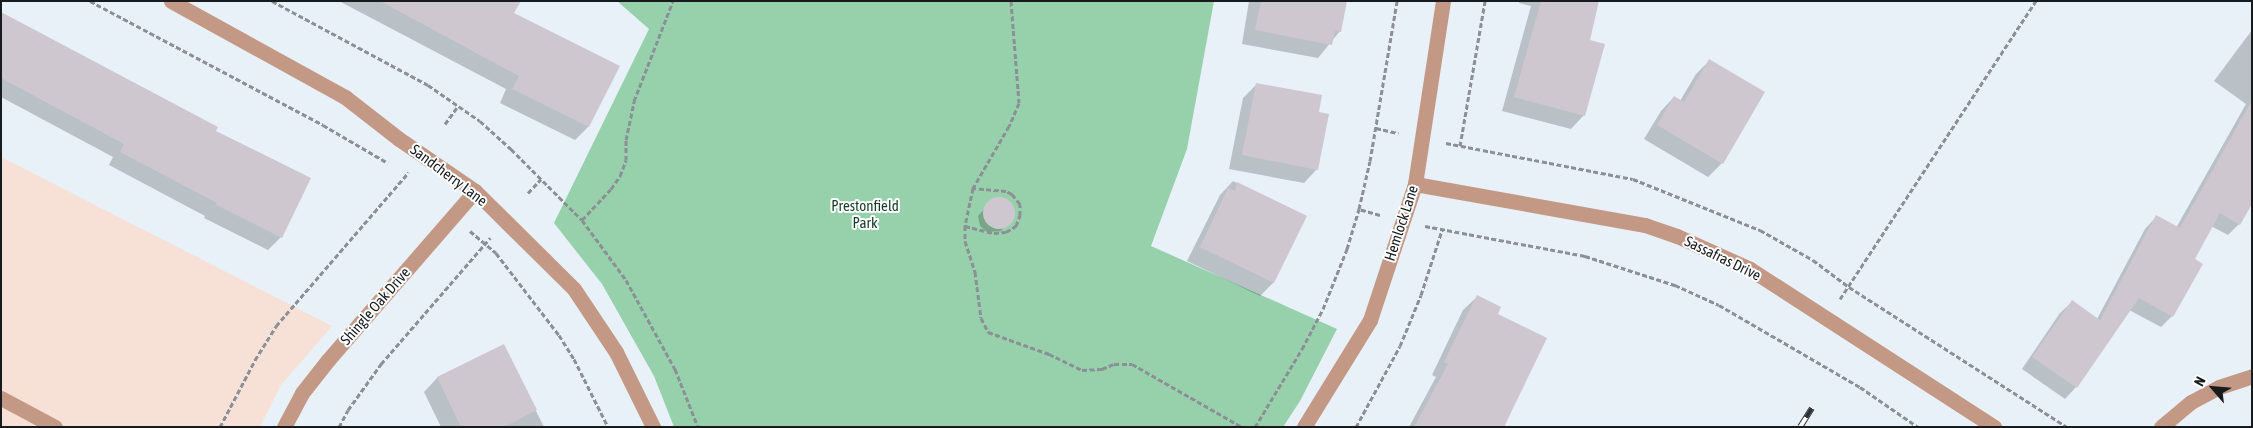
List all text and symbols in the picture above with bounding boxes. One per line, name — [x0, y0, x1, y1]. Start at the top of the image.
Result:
street label: Sandcherry Lane — [407, 140, 491, 210]
street label: Hemlock Lane — [1380, 183, 1422, 263]
park label: Prestonfield Park — [831, 196, 899, 231]
street label: Sassafras Drive — [1682, 232, 1764, 284]
street label: Shingle Oak Drive — [336, 264, 414, 348]
north arrow — [2188, 363, 2238, 413]
text: N — [2191, 374, 2209, 389]

